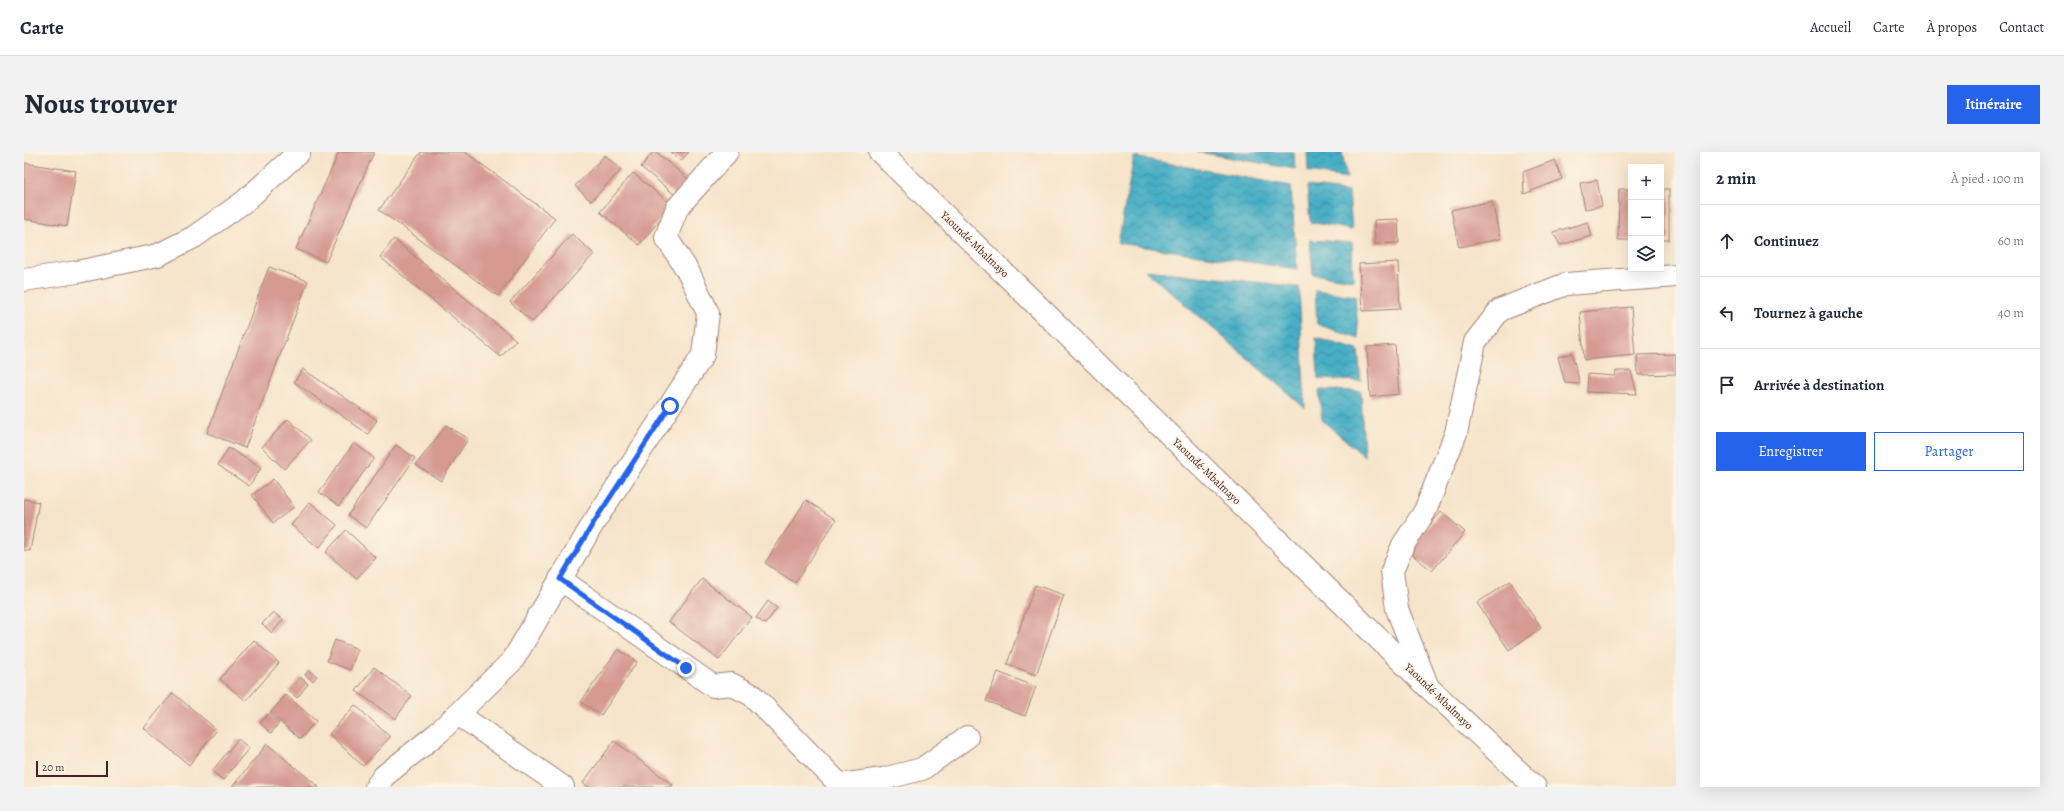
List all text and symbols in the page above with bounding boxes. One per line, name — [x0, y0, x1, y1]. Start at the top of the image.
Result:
text: Carte — [20, 15, 64, 41]
text: Accueil — [1810, 18, 1851, 37]
text: Carte — [1873, 18, 1905, 37]
text: À propos — [1927, 18, 1977, 37]
text: Contact — [1999, 18, 2044, 37]
text: Nous trouver — [24, 85, 177, 123]
button: Itinéraire — [1947, 85, 2040, 124]
map controls — [1628, 164, 1664, 272]
button: + — [1628, 164, 1664, 200]
text: 2 min — [1716, 167, 1756, 190]
text: À pied · 100 m — [1951, 170, 2024, 187]
button: − — [1628, 200, 1664, 236]
street label: Yaoundé-Mbalmayo — [937, 207, 1012, 281]
icon: ahead — [1716, 230, 1738, 252]
text: Continuez — [1754, 231, 1819, 251]
text: 60 m — [1998, 232, 2024, 249]
button: layers — [1628, 236, 1664, 272]
icon: left — [1716, 302, 1738, 324]
text: Tournez à gauche — [1754, 303, 1863, 323]
text: 40 m — [1998, 304, 2024, 321]
icon: arrive — [1716, 374, 1738, 396]
text: Arrivée à destination — [1754, 375, 1885, 395]
route start — [661, 397, 679, 415]
button: Enregistrer — [1716, 432, 1866, 471]
button: Partager — [1874, 432, 2024, 471]
street label: Yaoundé-Mbalmayo — [1169, 434, 1244, 508]
route end — [677, 659, 695, 677]
street label: Yaoundé-Mbalmayo — [1401, 659, 1476, 733]
scale bar — [36, 759, 108, 778]
text: 20 m — [42, 760, 64, 775]

